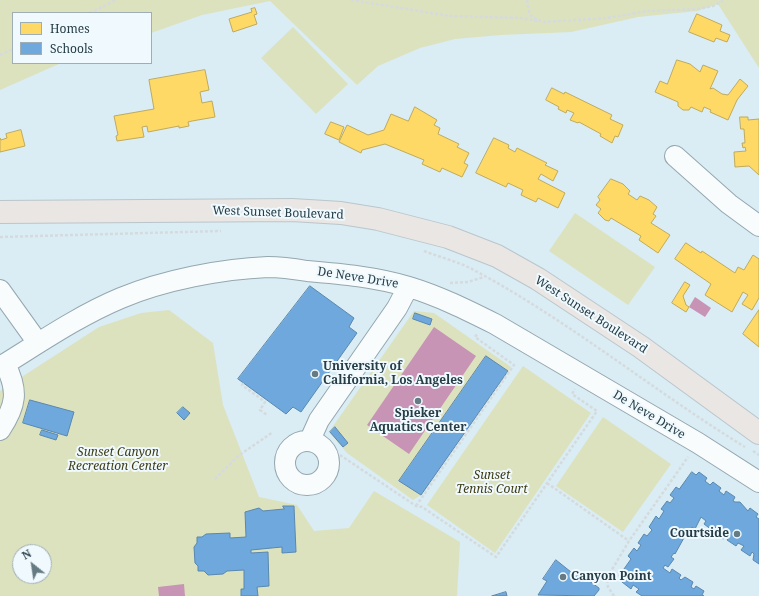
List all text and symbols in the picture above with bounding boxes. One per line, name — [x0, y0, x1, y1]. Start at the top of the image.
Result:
legend — [12, 12, 152, 64]
text: Homes — [50, 20, 90, 37]
text: Schools — [50, 40, 93, 57]
street label: West Sunset Boulevard — [212, 204, 344, 222]
street label: De Neve Drive — [316, 264, 400, 292]
street label: West Sunset Boulevard — [532, 273, 650, 357]
place label: University of California, Los Angeles — [323, 360, 463, 388]
marker: University of California, Los Angeles — [310, 369, 320, 379]
street label: De Neve Drive — [610, 388, 688, 442]
marker: Spieker Aquatics Center — [413, 396, 423, 406]
place label: Spieker Aquatics Center — [370, 407, 466, 435]
park label: Sunset Canyon Recreation Center — [68, 446, 168, 474]
park label: Sunset Tennis Court — [456, 469, 528, 497]
place label: Courtside — [670, 527, 729, 541]
marker: Courtside — [732, 529, 742, 539]
north arrow — [12, 544, 52, 584]
text: N — [19, 545, 34, 563]
place label: Canyon Point — [571, 570, 652, 584]
marker: Canyon Point — [558, 572, 568, 582]

